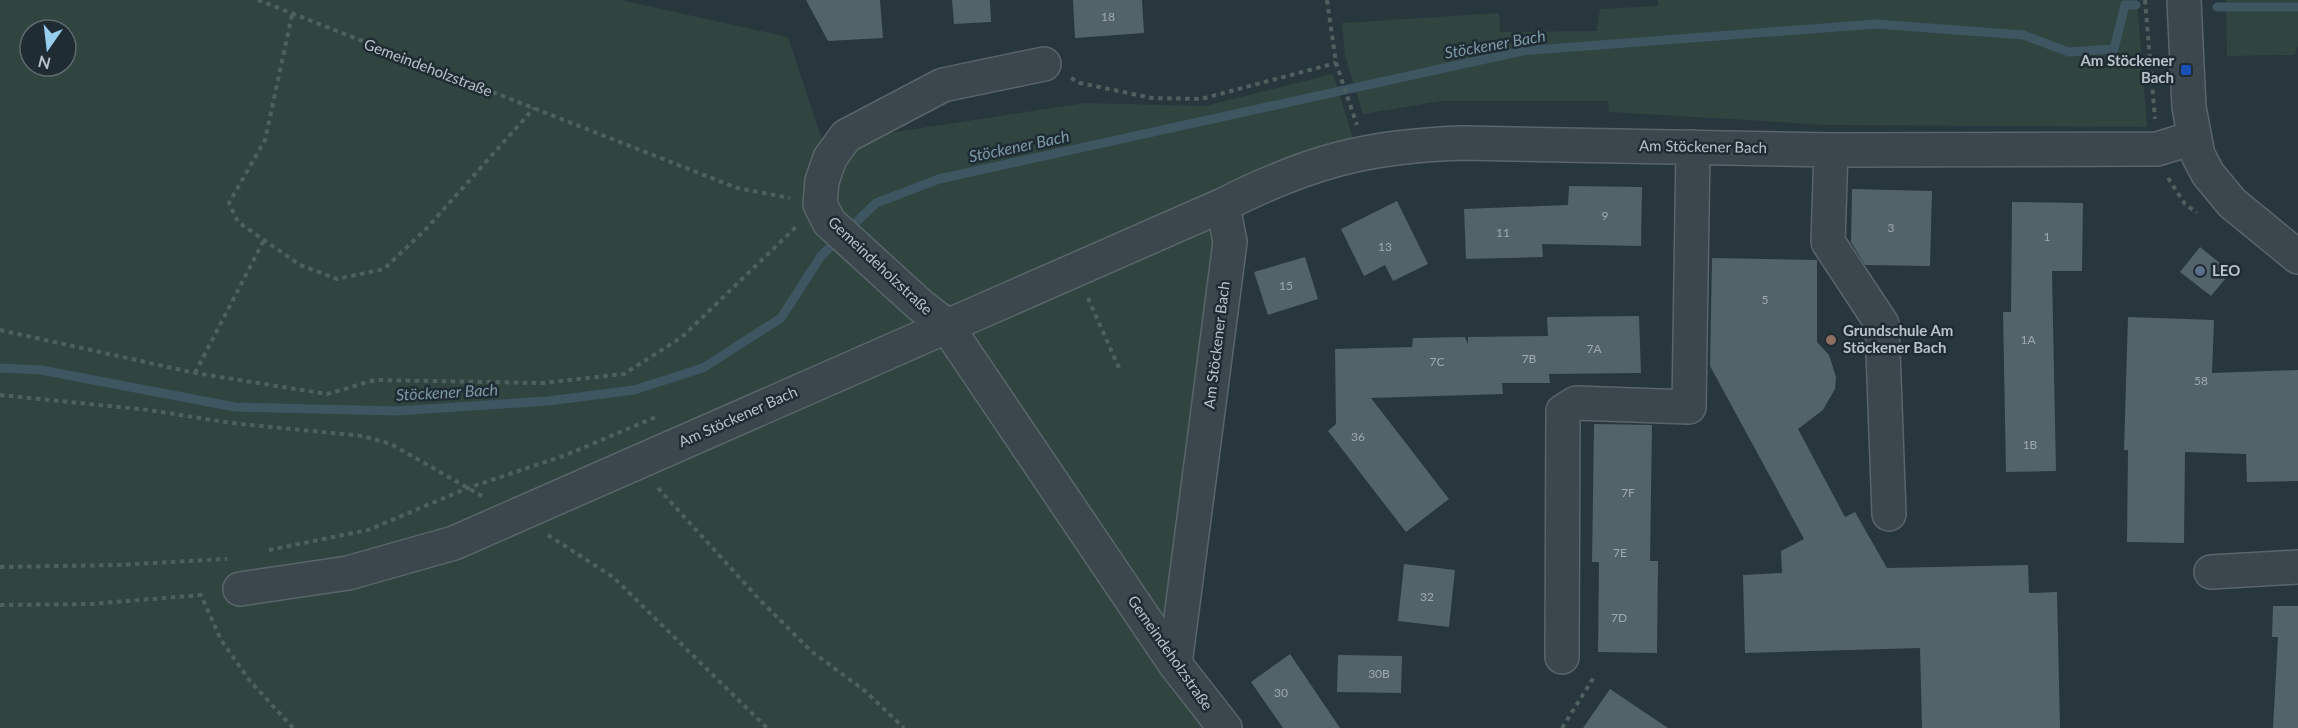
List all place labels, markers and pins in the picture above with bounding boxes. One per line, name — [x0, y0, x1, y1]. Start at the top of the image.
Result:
place label: Am Stöckener Bach — [2079, 51, 2174, 86]
marker: Am Stöckener Bach — [2179, 63, 2193, 77]
place label: LEO — [2212, 261, 2240, 279]
marker: LEO — [2193, 264, 2207, 278]
place label: Grundschule Am Stöckener Bach — [1843, 321, 1953, 356]
marker: Grundschule Am Stöckener Bach — [1824, 333, 1838, 347]

